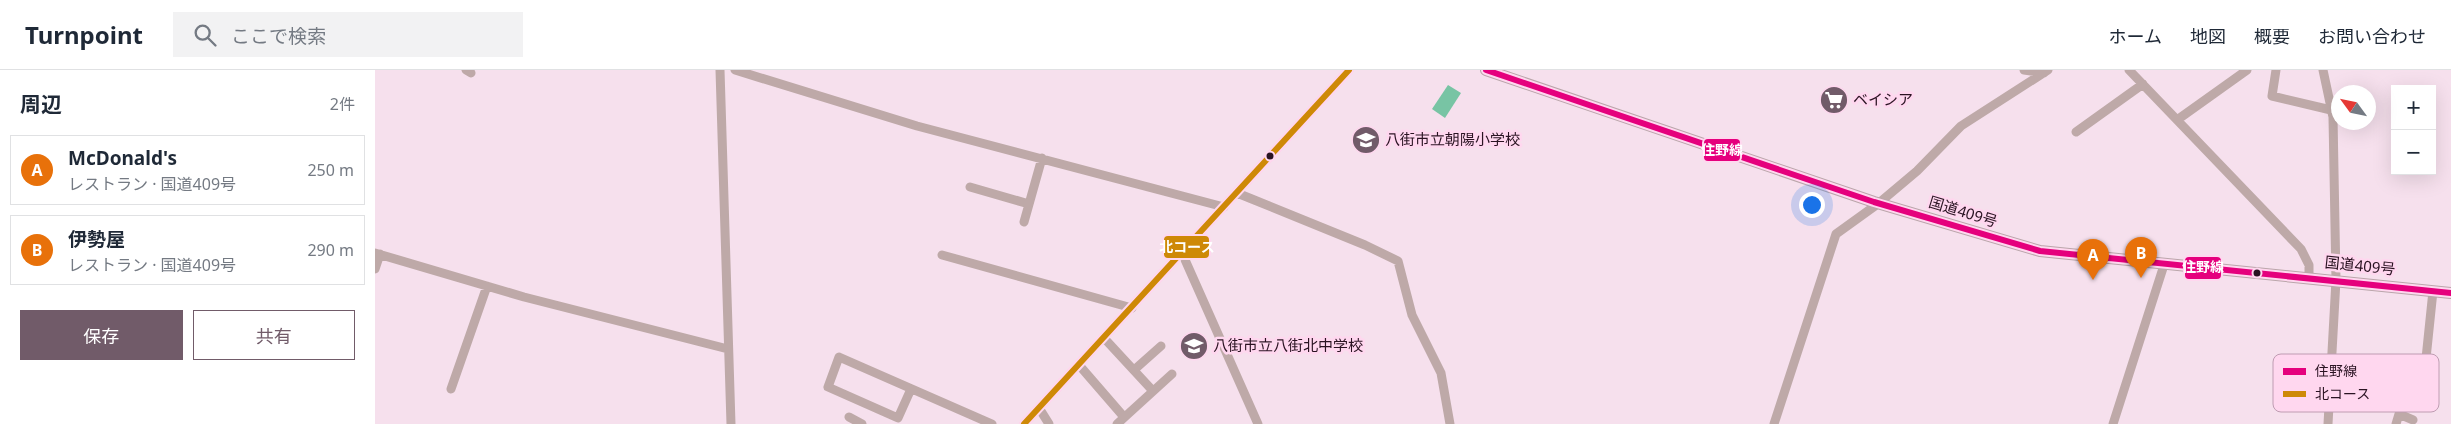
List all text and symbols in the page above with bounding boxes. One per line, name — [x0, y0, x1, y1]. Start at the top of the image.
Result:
search box — [173, 12, 523, 57]
text: Turnpoint — [25, 18, 143, 51]
icon: search — [191, 21, 219, 49]
text: ここで検索 — [231, 23, 326, 49]
text: ホーム — [2109, 24, 2162, 48]
text: 地図 — [2190, 24, 2226, 48]
text: 概要 — [2254, 24, 2290, 48]
text: お問い合わせ — [2318, 24, 2426, 48]
supermarket icon: ベイシア — [1819, 85, 1849, 115]
north arrow — [2331, 85, 2376, 130]
map controls — [2391, 85, 2436, 175]
button: + — [2391, 85, 2436, 130]
place label: ベイシア — [1853, 89, 1913, 109]
text: 周辺 — [20, 90, 62, 118]
text: 2件 — [330, 93, 355, 115]
school or university icon: 八街市立朝陽小学校 — [1351, 125, 1381, 155]
place label: 八街市立朝陽小学校 — [1385, 129, 1520, 149]
button: − — [2391, 130, 2436, 175]
line badge: 住野線 — [1703, 138, 1741, 162]
text: 住野線 — [1701, 140, 1743, 159]
text: McDonald's — [68, 145, 177, 171]
unlabelled marker — [1265, 151, 1275, 161]
text: A — [31, 159, 43, 181]
text: 250 m — [307, 159, 354, 181]
text: レストラン · 国道409号 — [68, 173, 236, 195]
street label: 国道409号 — [1927, 191, 2000, 231]
your location — [1799, 192, 1825, 218]
text: 伊勢屋 — [68, 226, 125, 252]
line badge: 北コース — [1163, 235, 1210, 259]
text: 北コース — [1159, 237, 1215, 256]
pin: B — [2125, 237, 2157, 278]
text: B — [32, 239, 42, 261]
text: 290 m — [307, 239, 354, 261]
pin: A — [2077, 239, 2109, 280]
street label: 国道409号 — [2324, 251, 2396, 279]
text: レストラン · 国道409号 — [68, 254, 236, 276]
line badge: 住野線 — [2184, 256, 2222, 280]
text: 住野線 — [2182, 257, 2224, 276]
unlabelled marker — [2252, 268, 2262, 278]
button: 保存 — [20, 310, 183, 360]
button: 共有 — [193, 310, 355, 360]
school or university icon: 八街市立八街北中学校 — [1179, 331, 1209, 361]
place label: 八街市立八街北中学校 — [1213, 335, 1363, 355]
legend — [2273, 354, 2439, 412]
text: 住野線 — [2315, 361, 2357, 380]
text: 北コース — [2315, 384, 2370, 403]

